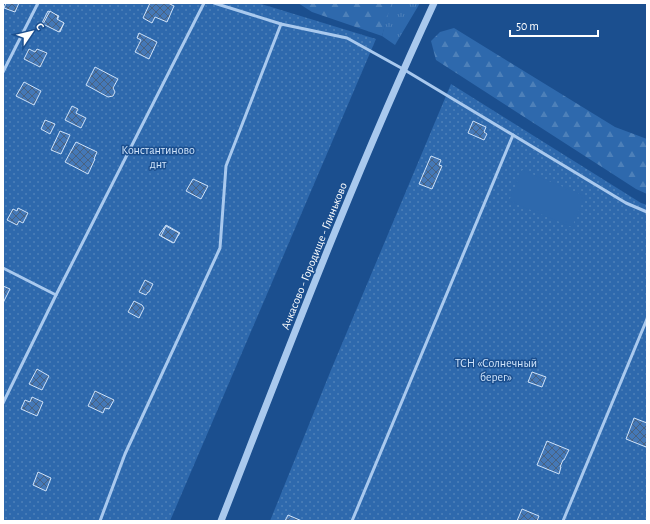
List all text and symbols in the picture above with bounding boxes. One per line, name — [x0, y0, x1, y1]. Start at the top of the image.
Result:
north arrow — [12, 12, 52, 52]
scale bar — [510, 12, 598, 38]
text: 50 m — [516, 20, 539, 32]
text: С — [34, 21, 46, 32]
park label: Константиново днт — [121, 144, 195, 170]
street label: Ачкасово - Городище - Глиньково — [279, 181, 349, 331]
park label: ТСН «Солнечный берег» — [455, 357, 537, 383]

